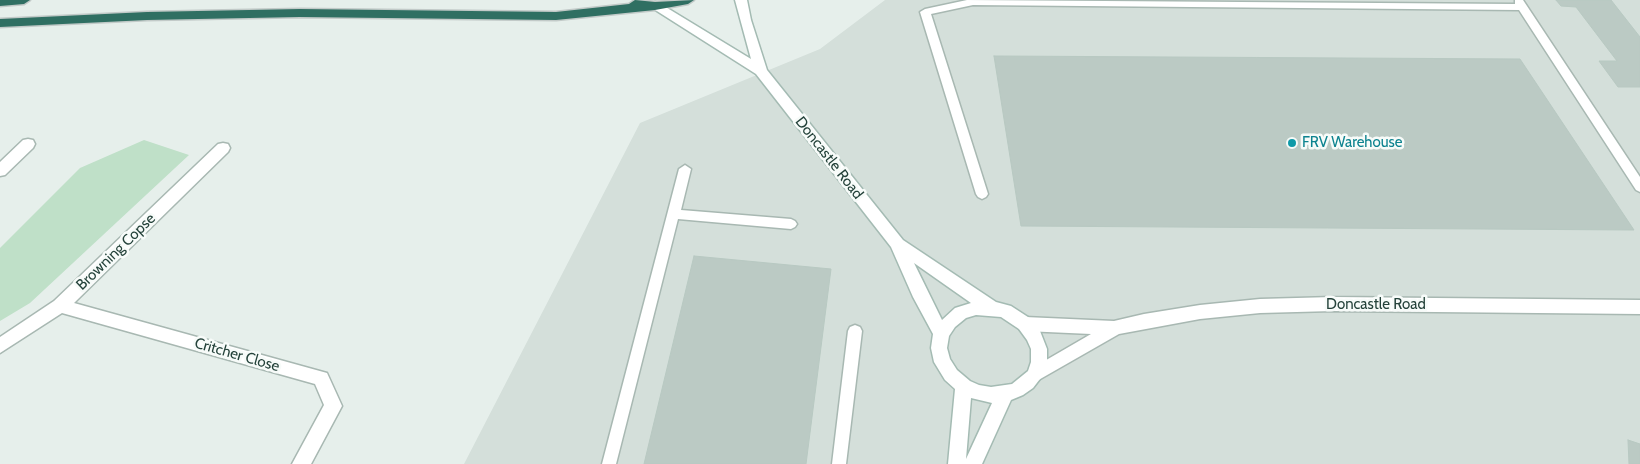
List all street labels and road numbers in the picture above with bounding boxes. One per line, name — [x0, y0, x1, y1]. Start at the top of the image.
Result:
street label: Doncastle Road — [791, 113, 867, 203]
street label: Browning Copse — [73, 210, 159, 294]
street label: Doncastle Road — [1326, 296, 1426, 314]
street label: Critcher Close — [192, 334, 282, 376]

